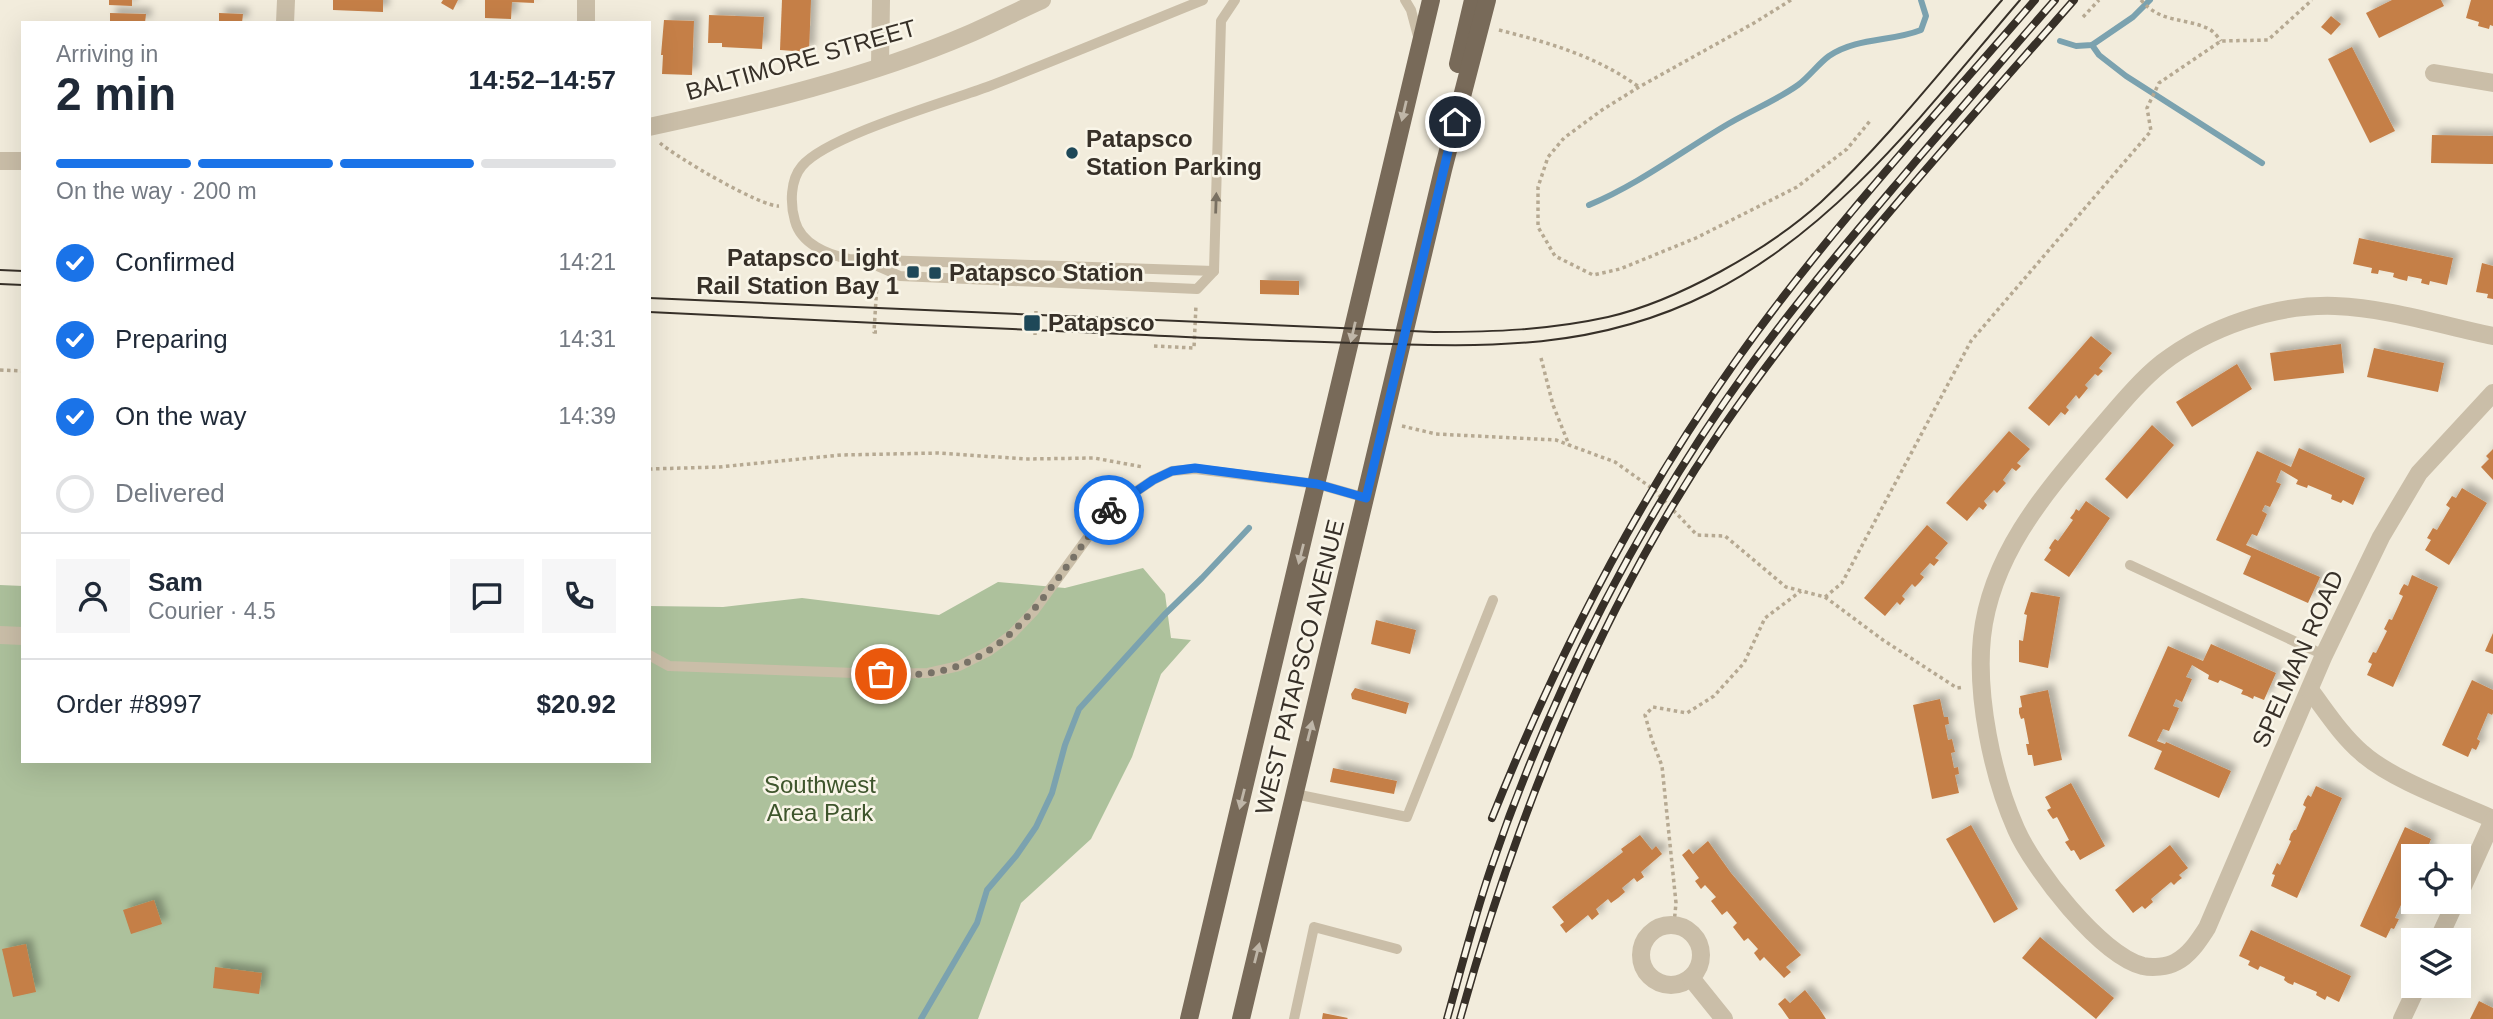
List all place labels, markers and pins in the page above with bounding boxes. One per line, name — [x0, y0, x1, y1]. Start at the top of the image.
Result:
pin — [1425, 92, 1485, 152]
place label: Patapsco Station Parking — [1086, 125, 1262, 180]
marker: Patapsco Station Parking — [1064, 145, 1080, 161]
place label: Patapsco Light Rail Station Bay 1 — [696, 244, 899, 299]
place label: Patapsco Station — [949, 259, 1144, 286]
marker: Patapsco Light Rail Station Bay 1 — [905, 264, 921, 280]
marker: Patapsco Station — [927, 265, 943, 281]
place label: Patapsco — [1048, 309, 1155, 336]
marker: Patapsco — [1022, 313, 1042, 333]
pin — [851, 644, 911, 704]

